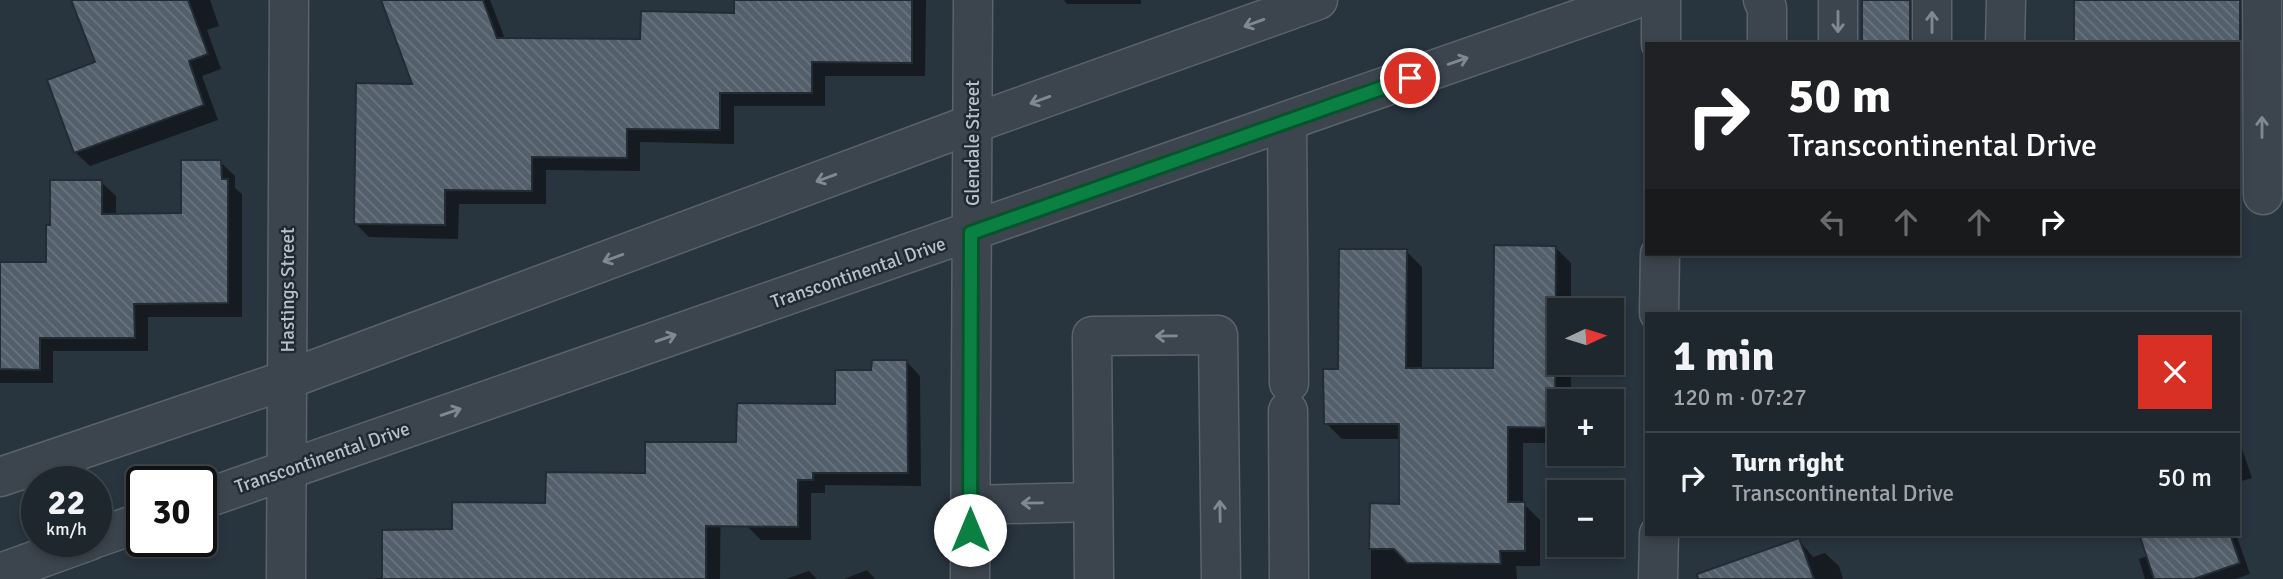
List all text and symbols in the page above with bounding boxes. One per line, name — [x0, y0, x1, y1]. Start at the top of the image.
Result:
one-way arrow — [1831, 10, 1845, 33]
one-way arrow — [1925, 11, 1939, 34]
one-way arrow — [1243, 18, 1265, 30]
pin — [1380, 48, 1440, 108]
one-way arrow — [1447, 54, 1469, 66]
icon: arrive — [1391, 59, 1429, 97]
text: 50 m — [1788, 66, 1891, 126]
icon: right — [1673, 70, 1764, 161]
street label: Glendale Street — [961, 80, 985, 206]
one-way arrow — [1029, 95, 1051, 107]
one-way arrow — [2255, 115, 2269, 138]
text: Transcontinental Drive — [1788, 126, 2097, 165]
one-way arrow — [816, 173, 838, 186]
icon: left — [1814, 203, 1852, 241]
icon: ahead — [1887, 203, 1925, 241]
icon: ahead — [1960, 203, 1998, 241]
icon: right — [2033, 203, 2071, 241]
street label: Hastings Street — [276, 227, 300, 353]
street label: Transcontinental Drive — [768, 232, 949, 314]
one-way arrow — [603, 253, 624, 265]
north arrow — [1547, 298, 1624, 374]
map controls — [1547, 298, 1624, 557]
one-way arrow — [1155, 329, 1178, 342]
one-way arrow — [654, 331, 676, 343]
text: 1 min — [1673, 331, 1774, 382]
button: close — [2138, 335, 2212, 409]
text: 120 m · 07:27 — [1673, 383, 1807, 412]
button: + — [1547, 389, 1624, 466]
one-way arrow — [439, 405, 461, 417]
street label: Transcontinental Drive — [232, 417, 413, 499]
text: Turn right — [1732, 447, 1844, 479]
icon: right — [1673, 459, 1711, 497]
text: 50 m — [2157, 462, 2212, 494]
speed limit sign: 30 — [126, 466, 217, 557]
text: Transcontinental Drive — [1732, 479, 1954, 508]
button: − — [1547, 480, 1624, 557]
text: 22 — [48, 481, 85, 524]
position arrow — [933, 493, 1007, 567]
one-way arrow — [1020, 497, 1043, 510]
one-way arrow — [1213, 500, 1227, 523]
text: km/h — [46, 518, 87, 540]

